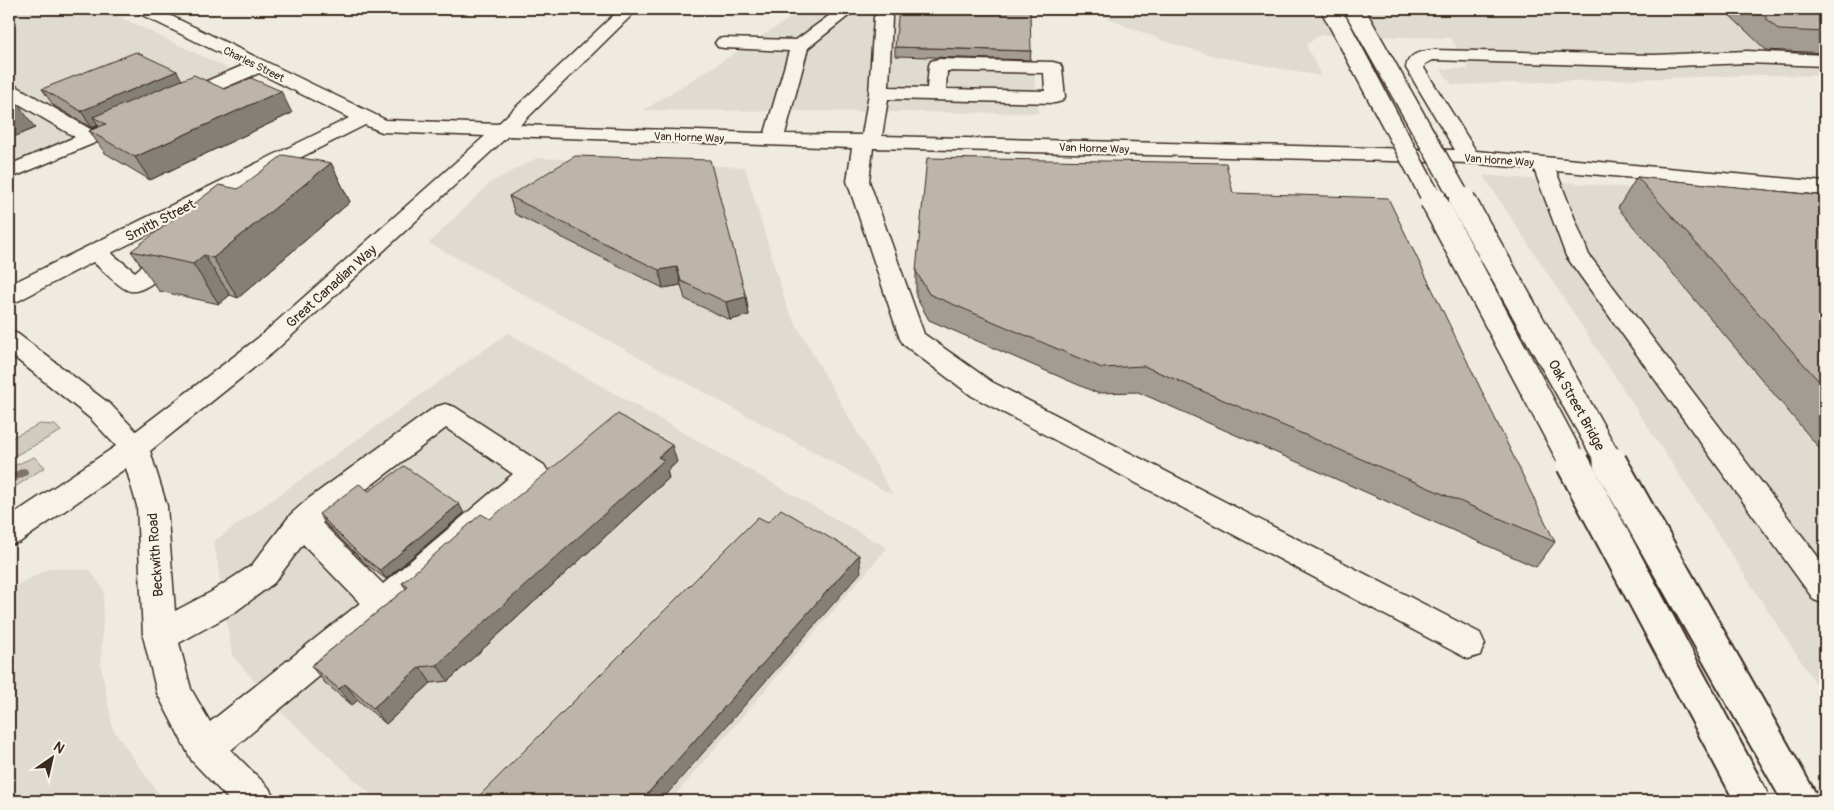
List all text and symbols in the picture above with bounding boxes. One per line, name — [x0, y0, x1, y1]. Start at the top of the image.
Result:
street label: Charles Street — [221, 44, 287, 85]
street label: Van Horne Way — [654, 130, 725, 145]
street label: Van Horne Way — [1059, 141, 1130, 156]
street label: Van Horne Way — [1464, 152, 1535, 169]
street label: Smith Street — [122, 195, 198, 245]
street label: Great Canadian Way — [283, 241, 380, 331]
street label: Oak Street Bridge — [1545, 357, 1609, 454]
street label: Beckwith Road — [144, 512, 167, 597]
north arrow — [28, 732, 78, 782]
text: N — [50, 738, 68, 757]

